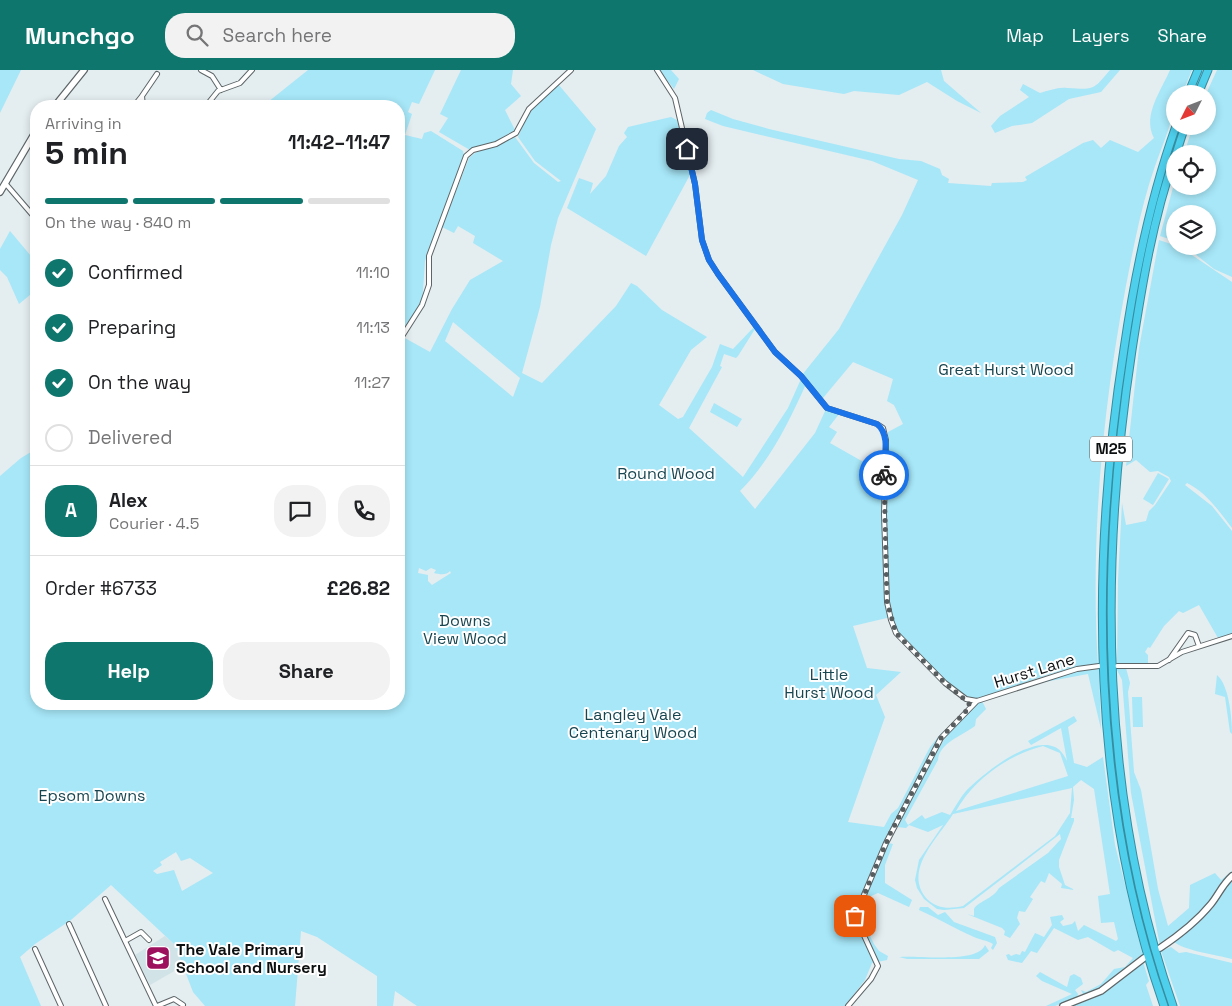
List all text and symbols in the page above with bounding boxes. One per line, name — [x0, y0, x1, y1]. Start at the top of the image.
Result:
search box — [165, 13, 515, 58]
text: Munchgo — [25, 20, 135, 51]
icon: search — [183, 21, 211, 49]
text: Search here — [223, 23, 332, 48]
text: Map — [1006, 24, 1044, 47]
text: Layers — [1072, 24, 1129, 47]
text: Share — [1157, 24, 1207, 47]
north arrow — [1166, 85, 1216, 135]
map controls — [1166, 85, 1216, 255]
text: Arriving in — [45, 113, 122, 134]
pin — [666, 128, 708, 170]
text: 11:42–11:47 — [288, 130, 390, 155]
text: 5 min — [45, 133, 128, 173]
icon: home — [673, 135, 701, 163]
button: locate — [1166, 145, 1216, 195]
button: layers — [1166, 205, 1216, 255]
text: On the way · 840 m — [45, 212, 191, 233]
icon: check — [45, 259, 73, 287]
text: Confirmed — [88, 260, 183, 285]
text: 11:10 — [356, 262, 390, 283]
icon: check — [45, 314, 73, 342]
text: Preparing — [88, 315, 176, 340]
text: 11:13 — [356, 317, 390, 338]
park label: Great Hurst Wood — [938, 359, 1074, 380]
icon: check — [45, 369, 73, 397]
text: On the way — [88, 370, 191, 395]
text: 11:27 — [354, 372, 390, 393]
text: Delivered — [88, 425, 173, 450]
road number: M25 — [1090, 436, 1132, 462]
courier — [859, 450, 909, 500]
icon: bike — [870, 461, 898, 489]
park label: Round Wood — [617, 463, 715, 484]
button: chat — [274, 485, 326, 537]
button: phone — [338, 485, 390, 537]
text: Alex — [109, 488, 148, 513]
text: A — [65, 498, 77, 523]
text: Courier · 4.5 — [109, 513, 199, 534]
text: Order #6733 — [45, 576, 157, 601]
text: £26.82 — [327, 576, 390, 601]
park label: Downs View Wood — [423, 610, 507, 649]
button: Help — [45, 642, 213, 700]
button: Share — [223, 642, 390, 700]
street label: Hurst Lane — [991, 648, 1077, 693]
park label: Little Hurst Wood — [784, 664, 874, 703]
park label: Langley Vale Centenary Wood — [569, 704, 697, 743]
park label: Epsom Downs — [39, 785, 145, 806]
pin — [834, 895, 876, 937]
icon: bag — [841, 902, 869, 930]
place label: The Vale Primary School and Nursery — [176, 939, 327, 978]
school or university icon: The Vale Primary School and Nursery — [145, 945, 171, 971]

